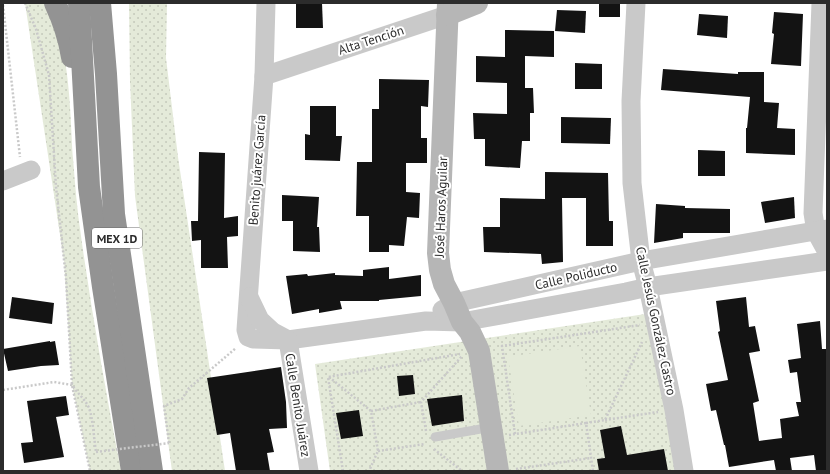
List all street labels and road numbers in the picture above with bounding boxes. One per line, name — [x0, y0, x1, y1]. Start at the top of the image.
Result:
street label: Alta Tención — [336, 21, 406, 59]
street label: Benito juárez García — [245, 114, 269, 226]
street label: José Haros Aguilar — [431, 156, 451, 259]
road number: MEX 1D — [92, 228, 142, 248]
street label: Calle Jesús González Castro — [632, 245, 680, 397]
street label: Calle Poliducto — [533, 258, 619, 294]
street label: Calle Benito Juárez — [281, 352, 315, 458]

